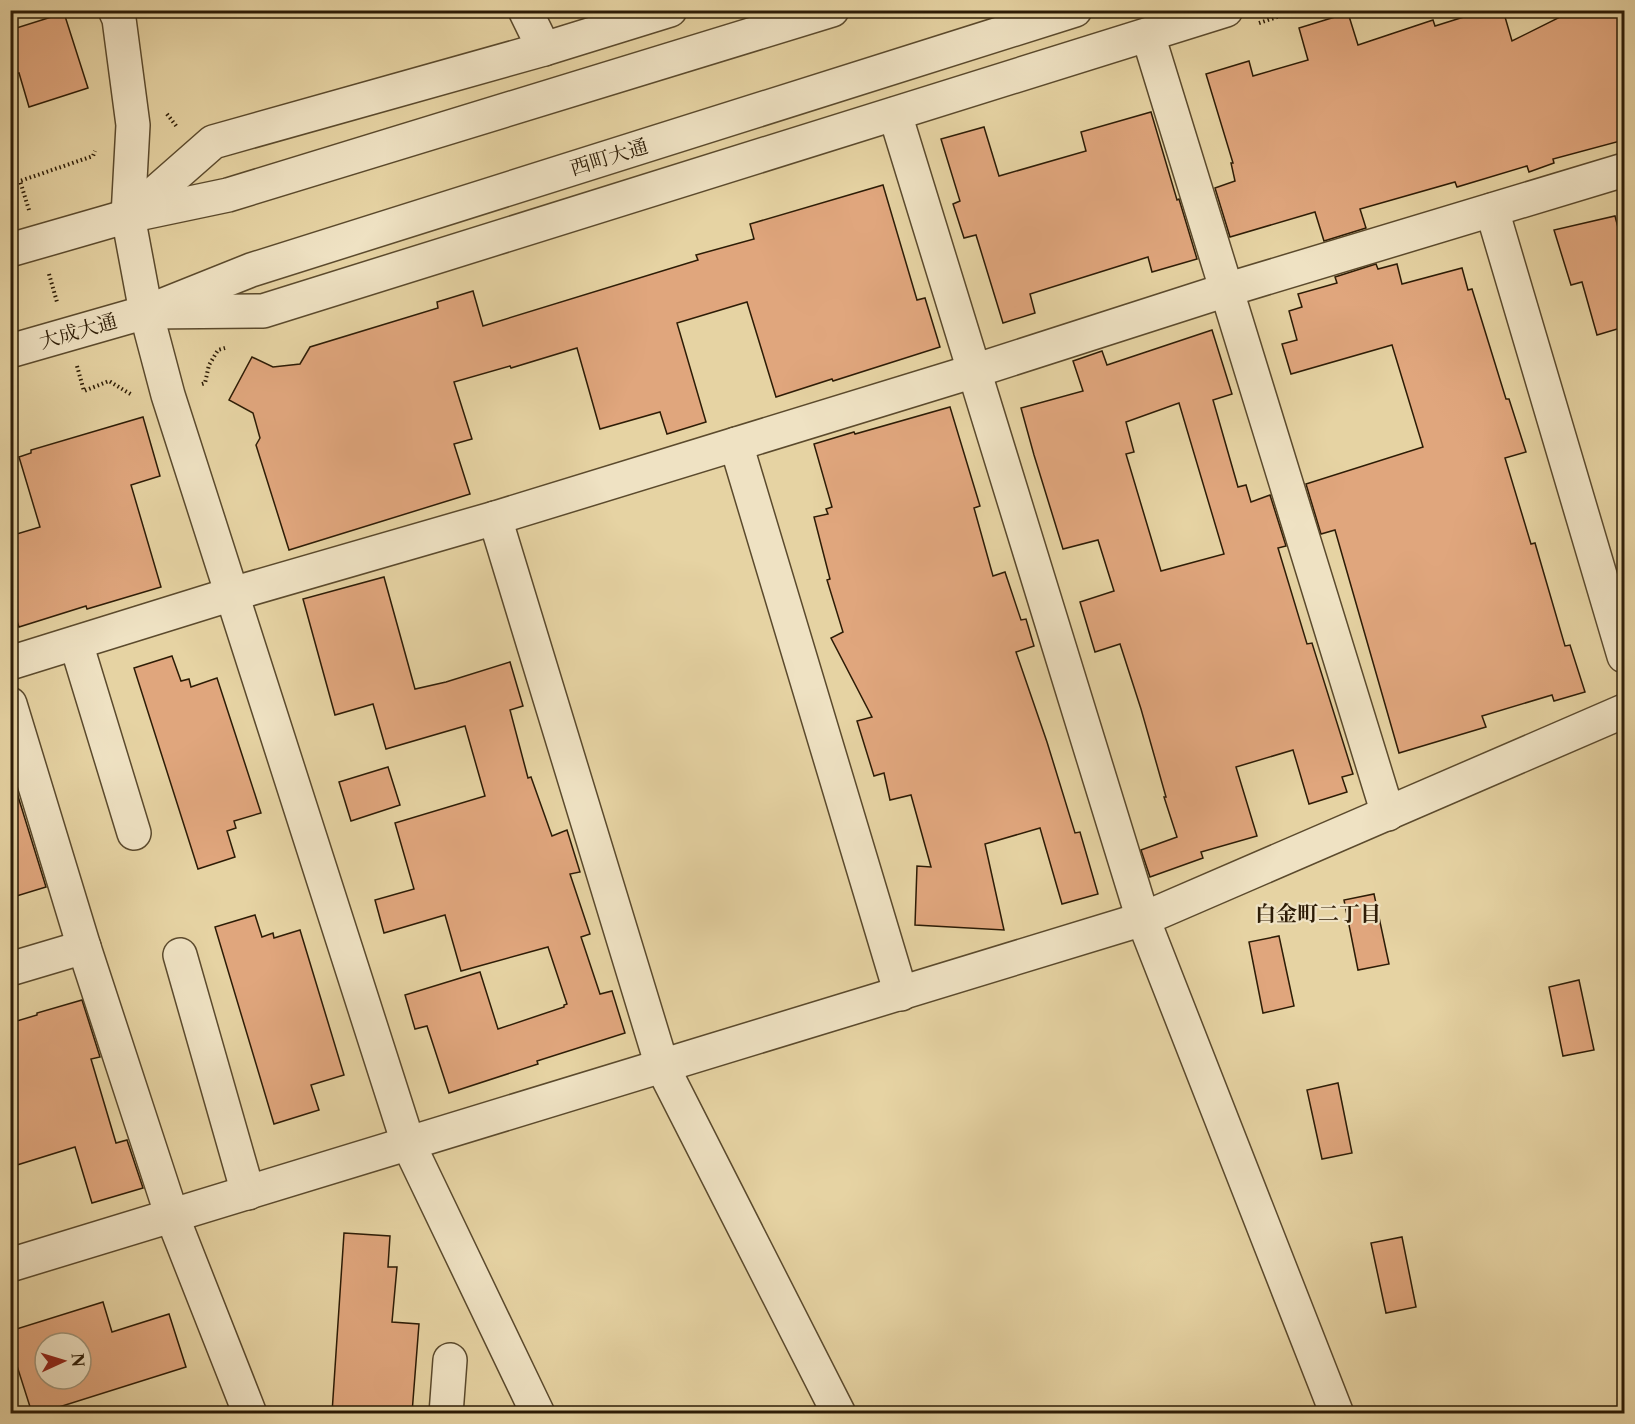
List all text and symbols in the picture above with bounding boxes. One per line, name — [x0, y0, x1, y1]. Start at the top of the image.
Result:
street label: 西町大通 — [567, 134, 651, 180]
street label: 大成大通 — [36, 308, 120, 354]
district label: 白金町二丁目 — [1255, 901, 1381, 926]
north arrow — [33, 1331, 93, 1391]
text: N — [68, 1352, 88, 1368]

